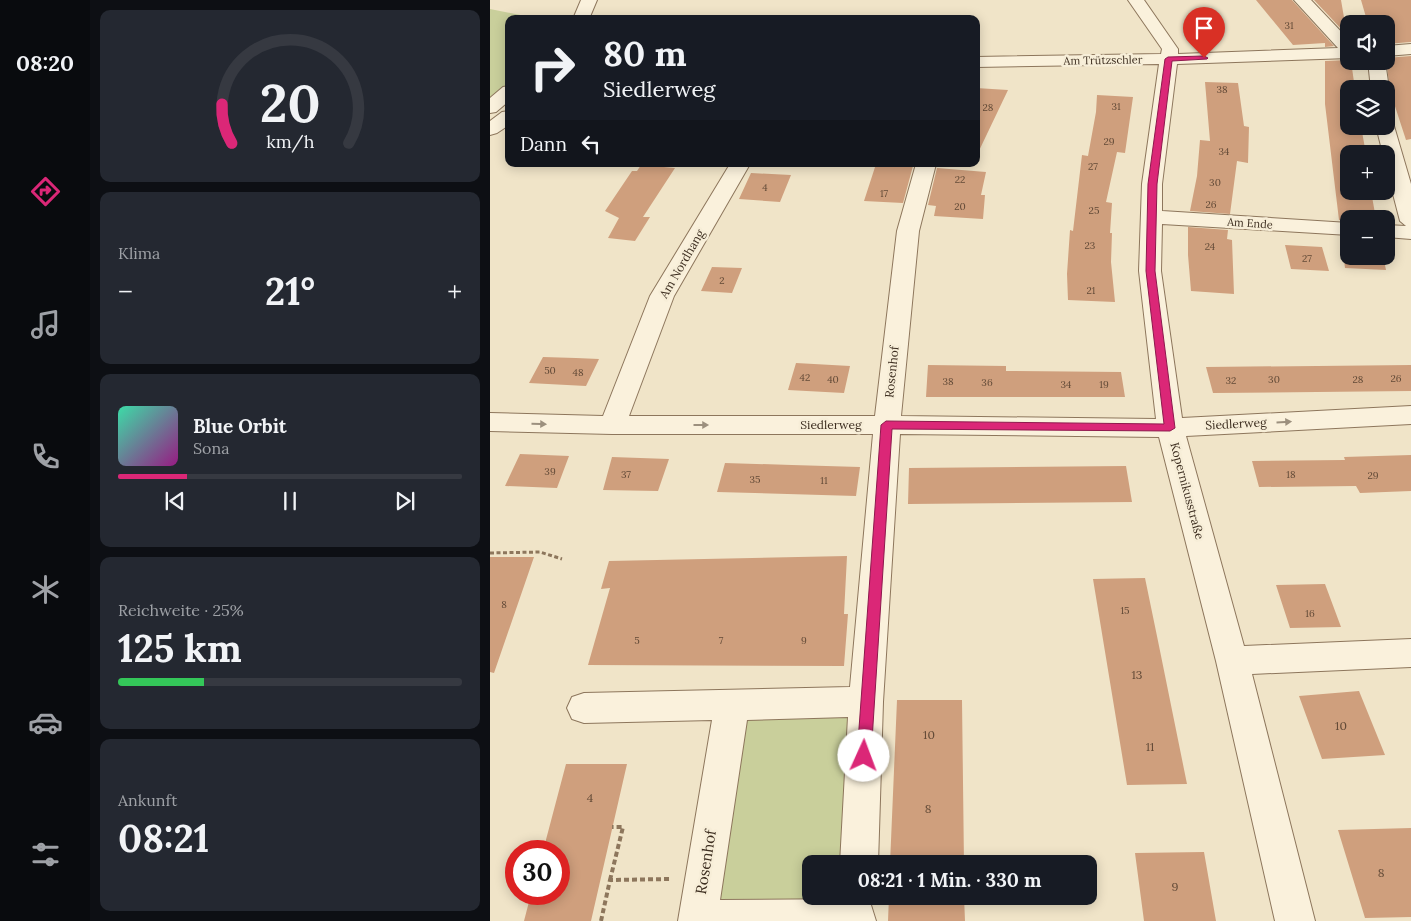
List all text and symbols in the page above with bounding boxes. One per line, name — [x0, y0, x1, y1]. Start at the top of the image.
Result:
pin — [1183, 7, 1225, 58]
icon: arrive — [1190, 14, 1218, 42]
map controls — [1340, 15, 1395, 265]
button: sound — [1340, 15, 1395, 70]
house number: 31 — [1284, 19, 1294, 32]
text: 80 m — [603, 31, 687, 76]
icon: right — [520, 35, 585, 100]
text: 08:20 — [16, 49, 74, 77]
street label: Am Trützschler — [1062, 52, 1143, 68]
text: 20 — [260, 70, 320, 136]
text: Siedlerweg — [603, 75, 716, 103]
button: layers — [1340, 80, 1395, 135]
house number: 38 — [1216, 83, 1228, 96]
house number: 31 — [1111, 100, 1121, 113]
house number: 28 — [983, 101, 994, 114]
text: km/h — [266, 130, 314, 153]
icon: left — [577, 130, 605, 158]
text: Dann — [520, 132, 567, 156]
house number: 29 — [1103, 135, 1115, 148]
house number: 34 — [1219, 145, 1230, 158]
button: + — [1340, 145, 1395, 200]
house number: 27 — [1088, 160, 1098, 173]
house number: 22 — [955, 173, 965, 186]
icon: directions — [28, 174, 63, 209]
house number: 30 — [1209, 176, 1221, 189]
house number: 4 — [762, 181, 768, 194]
house number: 17 — [880, 187, 889, 200]
house number: 26 — [1205, 198, 1217, 211]
house number: 20 — [954, 200, 966, 213]
house number: 25 — [1089, 204, 1099, 217]
button: − — [1340, 210, 1395, 265]
street label: Am Ende — [1226, 214, 1273, 232]
street label: Am Nordhang — [655, 226, 708, 302]
house number: 23 — [1085, 239, 1096, 252]
house number: 24 — [1205, 240, 1216, 253]
text: Klima — [118, 243, 160, 263]
house number: 27 — [1302, 252, 1312, 265]
text: 21° — [265, 267, 315, 315]
text: − — [118, 274, 133, 310]
text: + — [447, 274, 462, 310]
house number: 2 — [719, 274, 725, 287]
house number: 21 — [1086, 284, 1096, 297]
icon: music — [28, 307, 63, 342]
street label: Rosenhof — [881, 344, 902, 399]
house number: 50 — [544, 364, 556, 377]
house number: 48 — [572, 366, 584, 379]
house number: 42 — [800, 371, 810, 384]
house number: 26 — [1390, 372, 1402, 385]
house number: 40 — [827, 373, 839, 386]
house number: 30 — [1268, 373, 1280, 386]
house number: 28 — [1353, 373, 1364, 386]
house number: 32 — [1226, 374, 1236, 387]
house number: 38 — [942, 375, 954, 388]
house number: 36 — [981, 376, 993, 389]
house number: 34 — [1061, 378, 1072, 391]
house number: 19 — [1099, 378, 1109, 391]
text: Blue Orbit — [193, 414, 287, 438]
street label: Siedlerweg — [1205, 414, 1267, 433]
street label: Siedlerweg — [800, 417, 862, 432]
one-way arrow — [1276, 417, 1292, 425]
one-way arrow — [531, 420, 547, 428]
one-way arrow — [693, 421, 709, 429]
text: Sona — [193, 438, 229, 458]
icon: phone — [28, 439, 63, 474]
street label: Kopernikusstraße — [1167, 441, 1208, 542]
house number: 39 — [544, 465, 556, 478]
house number: 37 — [621, 468, 631, 481]
house number: 18 — [1286, 468, 1296, 481]
house number: 29 — [1367, 469, 1379, 482]
house number: 35 — [749, 473, 761, 486]
house number: 11 — [820, 474, 828, 487]
icon: previous — [161, 487, 189, 515]
icon: pause — [276, 487, 304, 515]
icon: next — [391, 487, 419, 515]
icon: climate — [28, 572, 63, 607]
house number: 8 — [501, 598, 507, 611]
text: Reichweite · 25% — [118, 600, 244, 620]
house number: 15 — [1120, 604, 1130, 617]
house number: 16 — [1305, 607, 1315, 620]
text: 125 km — [118, 624, 242, 672]
house number: 5 — [634, 634, 640, 647]
house number: 7 — [719, 634, 724, 647]
house number: 9 — [801, 634, 807, 647]
house number: 13 — [1131, 667, 1143, 682]
icon: car — [28, 705, 63, 740]
house number: 10 — [1335, 718, 1347, 733]
house number: 10 — [923, 727, 935, 742]
position arrow — [837, 729, 889, 781]
house number: 11 — [1146, 739, 1154, 754]
text: Ankunft — [118, 790, 177, 810]
house number: 4 — [587, 790, 594, 805]
house number: 8 — [925, 801, 932, 816]
text: 08:21 — [118, 814, 209, 862]
street label: Rosenhof — [691, 827, 720, 896]
icon: filters — [28, 837, 63, 872]
speed limit sign: 30 — [505, 840, 570, 905]
house number: 8 — [1378, 865, 1385, 880]
text: 08:21 · 1 Min. · 330 m — [858, 868, 1041, 892]
house number: 9 — [1172, 879, 1179, 894]

